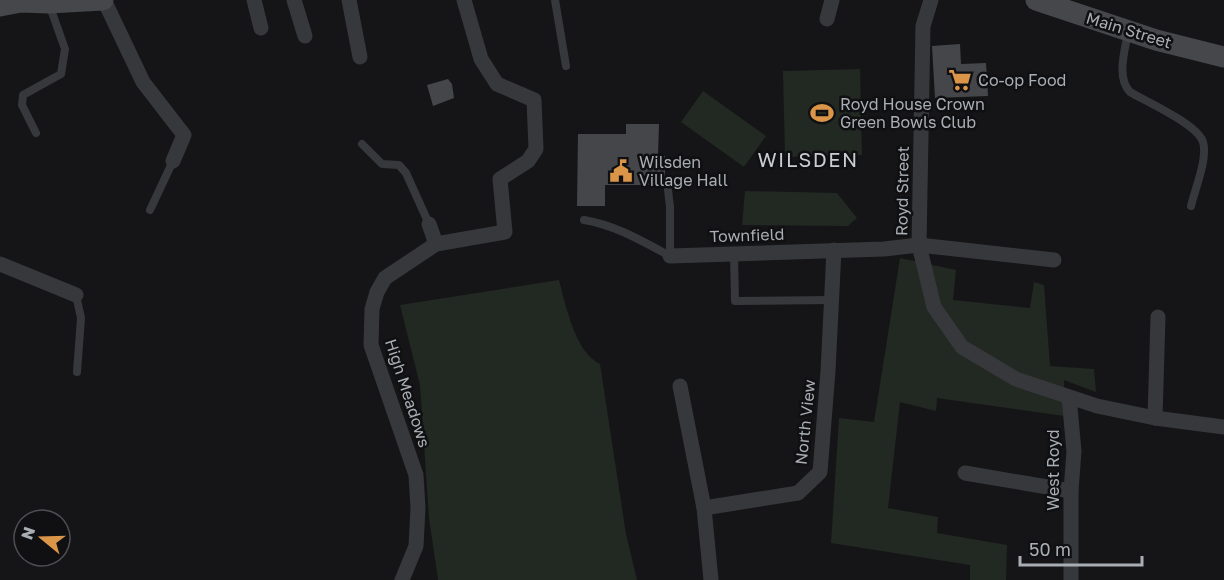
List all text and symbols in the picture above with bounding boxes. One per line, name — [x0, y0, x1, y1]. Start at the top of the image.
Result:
street label: Main Street — [1084, 8, 1174, 52]
supermarket icon: Co-op Food — [947, 67, 973, 93]
place label: Co-op Food — [978, 70, 1066, 90]
place label: Royd House Crown Green Bowls Club — [840, 94, 985, 132]
sports icon: Royd House Crown Green Bowls Club — [809, 100, 835, 126]
street label: Royd Street — [891, 146, 913, 236]
district label: WILSDEN — [757, 147, 859, 171]
place label: Wilsden Village Hall — [639, 152, 728, 190]
public building icon: Wilsden Village Hall — [608, 158, 634, 184]
street label: Townfield — [709, 224, 785, 246]
street label: High Meadows — [381, 336, 435, 450]
street label: North View — [791, 378, 819, 466]
street label: West Royd — [1043, 429, 1063, 511]
north arrow — [12, 508, 72, 568]
text: N — [16, 524, 39, 542]
scale bar — [1020, 529, 1142, 567]
text: 50 m — [1029, 538, 1071, 560]

